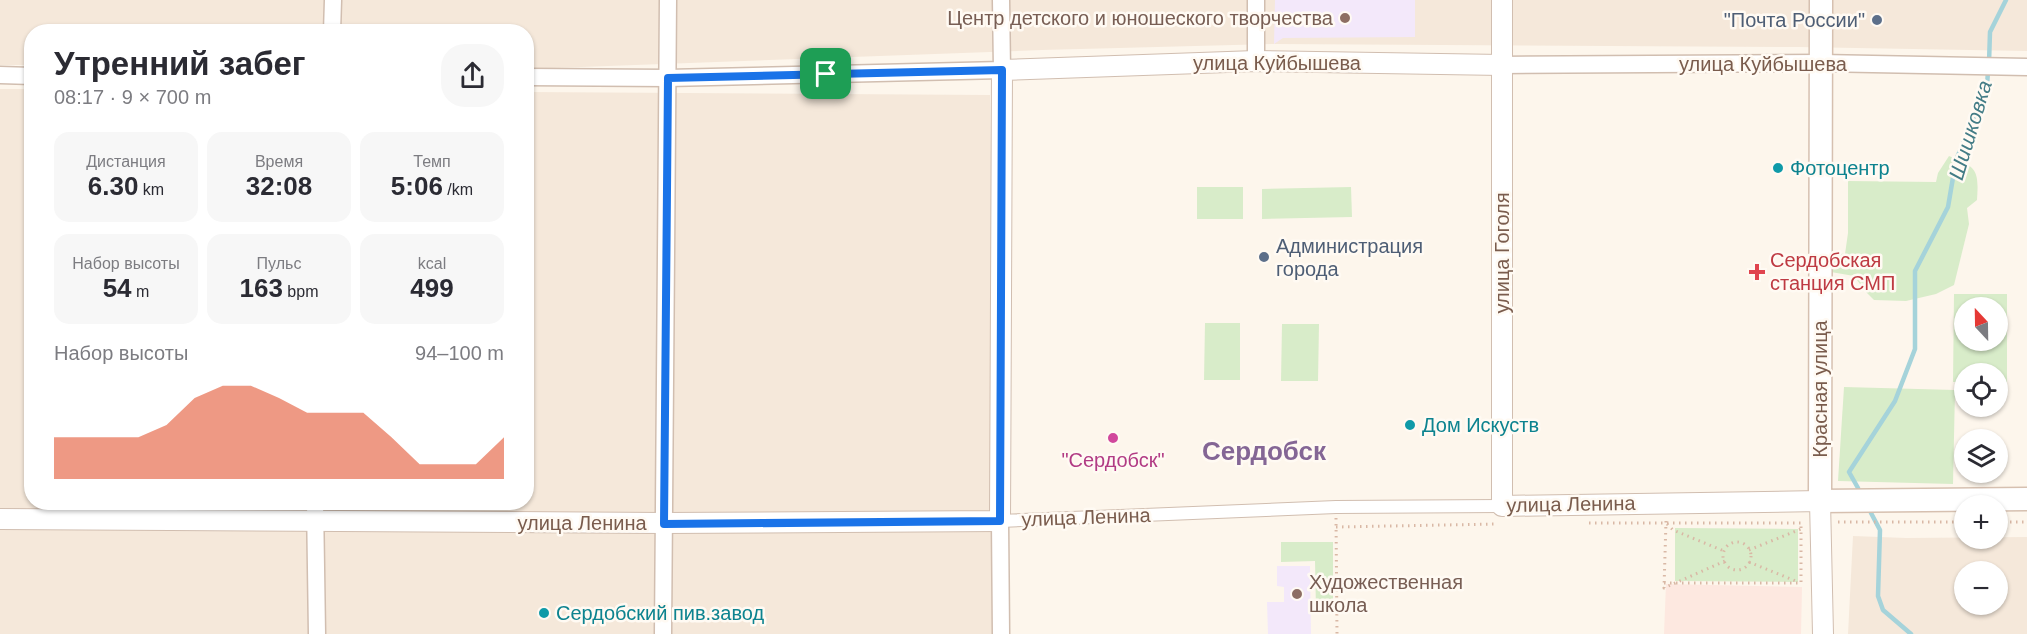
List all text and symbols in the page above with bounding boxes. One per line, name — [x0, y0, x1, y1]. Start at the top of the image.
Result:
place label: Центр детского и юношеского творчества — [947, 7, 1334, 29]
place label: "Почта России" — [1724, 9, 1865, 31]
marker: Центр детского и юношеского творчества — [1338, 11, 1352, 25]
marker: "Почта России" — [1870, 13, 1884, 27]
button: share — [441, 44, 504, 107]
text: Утренний забег — [54, 45, 306, 82]
pin — [800, 48, 851, 99]
street label: улица Куйбышева — [1193, 52, 1362, 74]
street label: улица Куйбышева — [1679, 53, 1848, 75]
icon: arrive — [809, 57, 842, 90]
water label: Шишковка — [1944, 78, 1996, 182]
text: 08:17 · 9 × 700 m — [54, 86, 211, 108]
text: Дистанция — [86, 153, 166, 170]
text: Время — [255, 153, 303, 170]
text: Темп — [413, 153, 451, 170]
place label: Фотоцентр — [1790, 157, 1890, 179]
marker: Фотоцентр — [1771, 161, 1785, 175]
text: 6.30 — [88, 171, 138, 201]
text: 32:08 — [246, 171, 312, 201]
text: 5:06 — [391, 171, 443, 201]
text: km — [138, 181, 164, 198]
text: /km — [443, 181, 473, 198]
street label: улица Гоголя — [1491, 192, 1513, 314]
place label: Администрация города — [1276, 235, 1423, 280]
place label: Сердобская станция СМП — [1770, 249, 1895, 294]
marker: Администрация города — [1257, 250, 1271, 264]
text: Набор высоты — [72, 255, 180, 272]
text: Пульс — [257, 255, 301, 272]
text: kcal — [418, 255, 446, 272]
marker: Сердобская станция СМП — [1748, 263, 1766, 281]
text: 54 — [103, 273, 132, 303]
text: 163 — [240, 273, 283, 303]
text: 499 — [410, 273, 454, 303]
text: m — [132, 283, 149, 300]
text: bpm — [283, 283, 318, 300]
north arrow — [1954, 297, 2008, 351]
map controls — [1954, 297, 2008, 615]
street label: Красная улица — [1809, 319, 1831, 458]
text: Набор высоты — [54, 342, 188, 364]
text: 94–100 m — [415, 342, 504, 364]
button: locate — [1954, 363, 2008, 417]
place label: Дом Искуств — [1422, 414, 1539, 436]
marker: Дом Искуств — [1403, 418, 1417, 432]
button: layers — [1954, 429, 2008, 483]
marker: "Сердобск" — [1106, 431, 1120, 445]
district label: Сердобск — [1202, 436, 1327, 466]
place label: "Сердобск" — [1061, 449, 1165, 471]
street label: улица Ленина — [1506, 492, 1637, 516]
button: + — [1954, 495, 2008, 549]
street label: улица Ленина — [1021, 504, 1152, 530]
street label: улица Ленина — [517, 512, 647, 534]
button: − — [1954, 561, 2008, 615]
place label: Художественная школа — [1309, 571, 1463, 616]
marker: Художественная школа — [1290, 587, 1304, 601]
place label: Сердобский пив.завод — [556, 602, 764, 624]
marker: Сердобский пив.завод — [537, 606, 551, 620]

